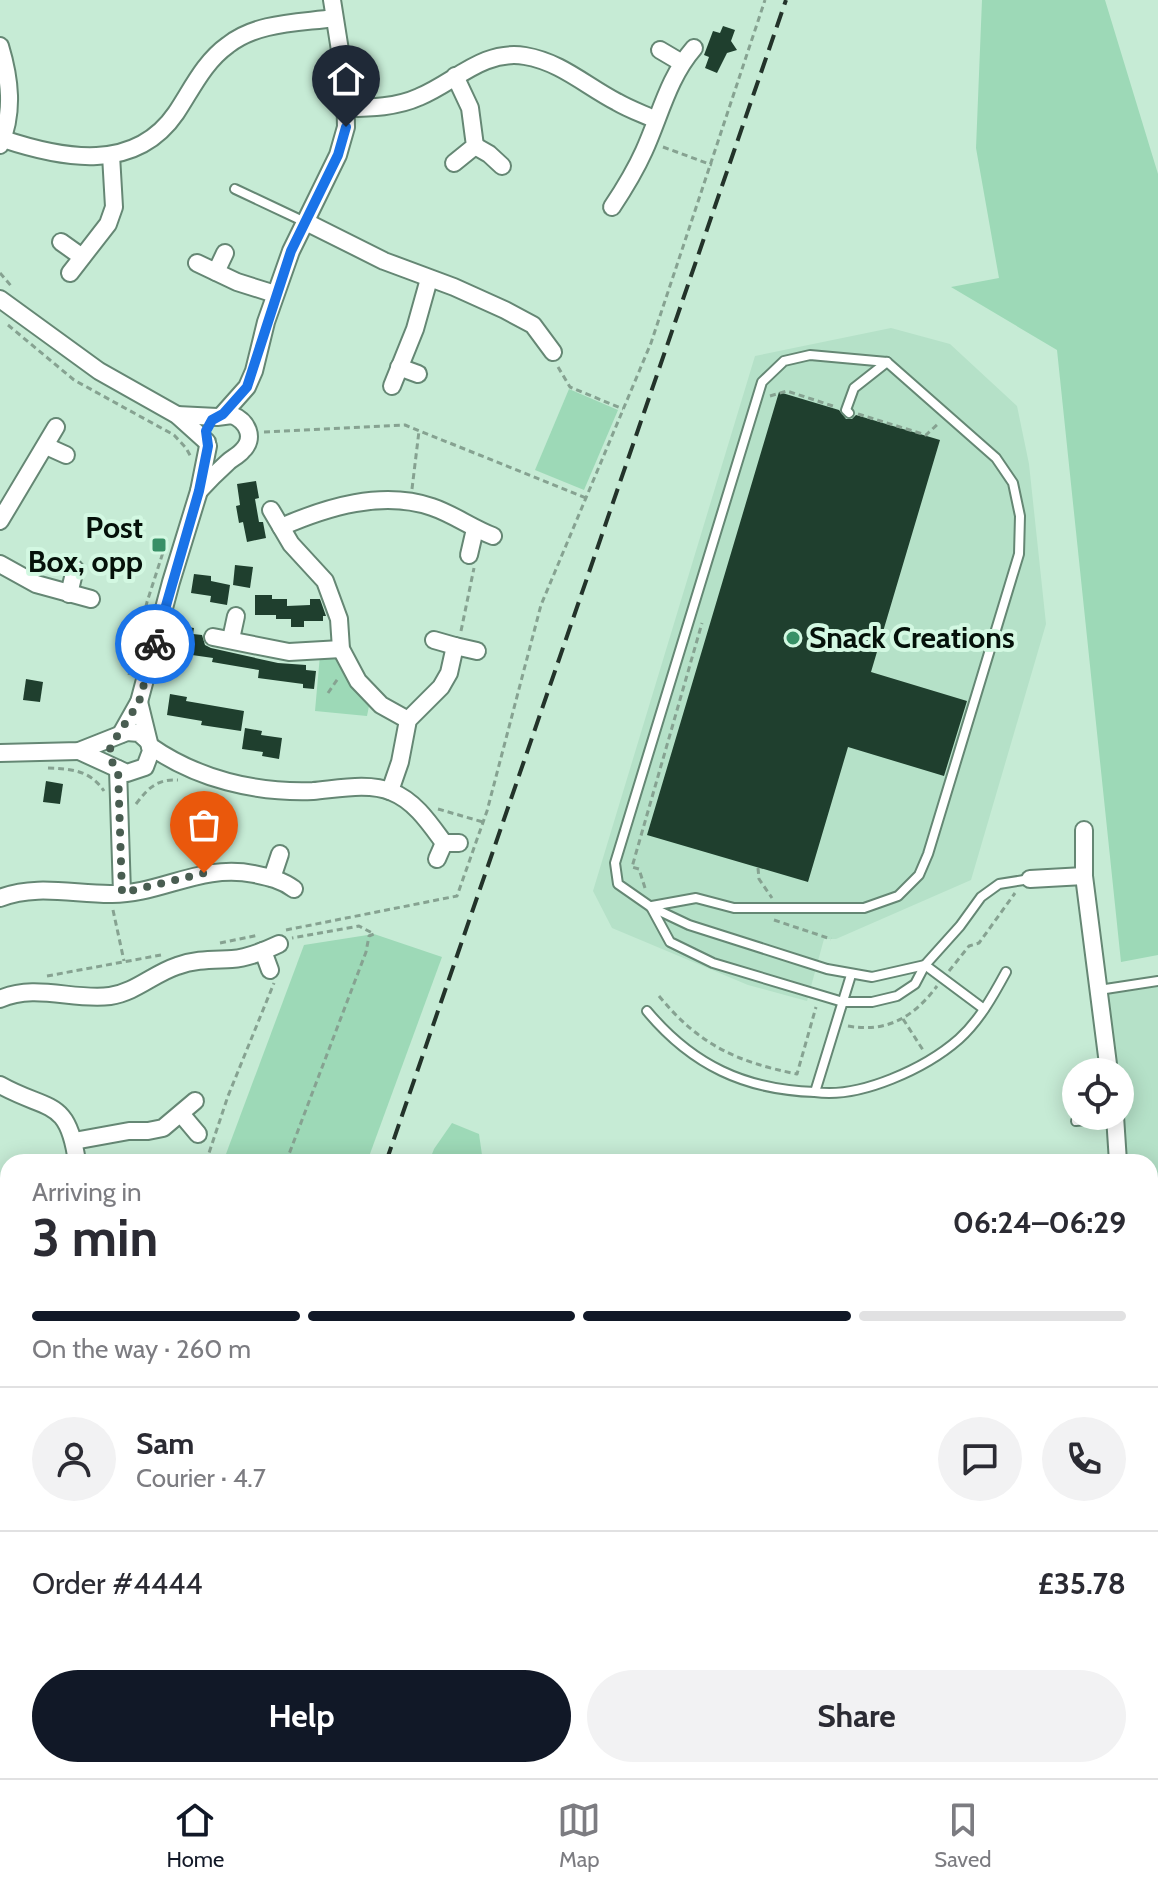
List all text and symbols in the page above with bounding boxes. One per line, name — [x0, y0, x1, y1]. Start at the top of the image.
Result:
pin — [312, 45, 380, 127]
icon: home — [324, 57, 368, 101]
place label: Post Box, opp — [28, 509, 143, 580]
marker: Post Box, opp — [150, 536, 168, 554]
courier — [115, 604, 195, 684]
place label: Snack Creations — [809, 619, 1015, 656]
icon: bike — [133, 622, 177, 666]
marker: Snack Creations — [784, 629, 802, 647]
pin — [170, 791, 238, 873]
icon: bag — [182, 803, 226, 847]
map controls — [1062, 1058, 1134, 1130]
button: locate — [1062, 1058, 1134, 1130]
text: Arriving in — [32, 1176, 142, 1208]
text: 06:24–06:29 — [953, 1204, 1126, 1241]
text: 3 min — [32, 1206, 158, 1269]
text: On the way · 260 m — [32, 1333, 251, 1365]
button: person — [32, 1417, 116, 1501]
button: chat — [938, 1417, 1022, 1501]
button: phone — [1042, 1417, 1126, 1501]
text: Sam — [136, 1425, 194, 1462]
text: Courier · 4.7 — [136, 1462, 266, 1494]
text: Order #4444 — [32, 1565, 203, 1602]
text: £35.78 — [1038, 1565, 1126, 1602]
button: Help — [32, 1670, 571, 1762]
button: Share — [587, 1670, 1126, 1762]
tab: Home — [166, 1798, 224, 1873]
tab: Map — [557, 1798, 601, 1873]
tab: Saved — [934, 1798, 991, 1873]

